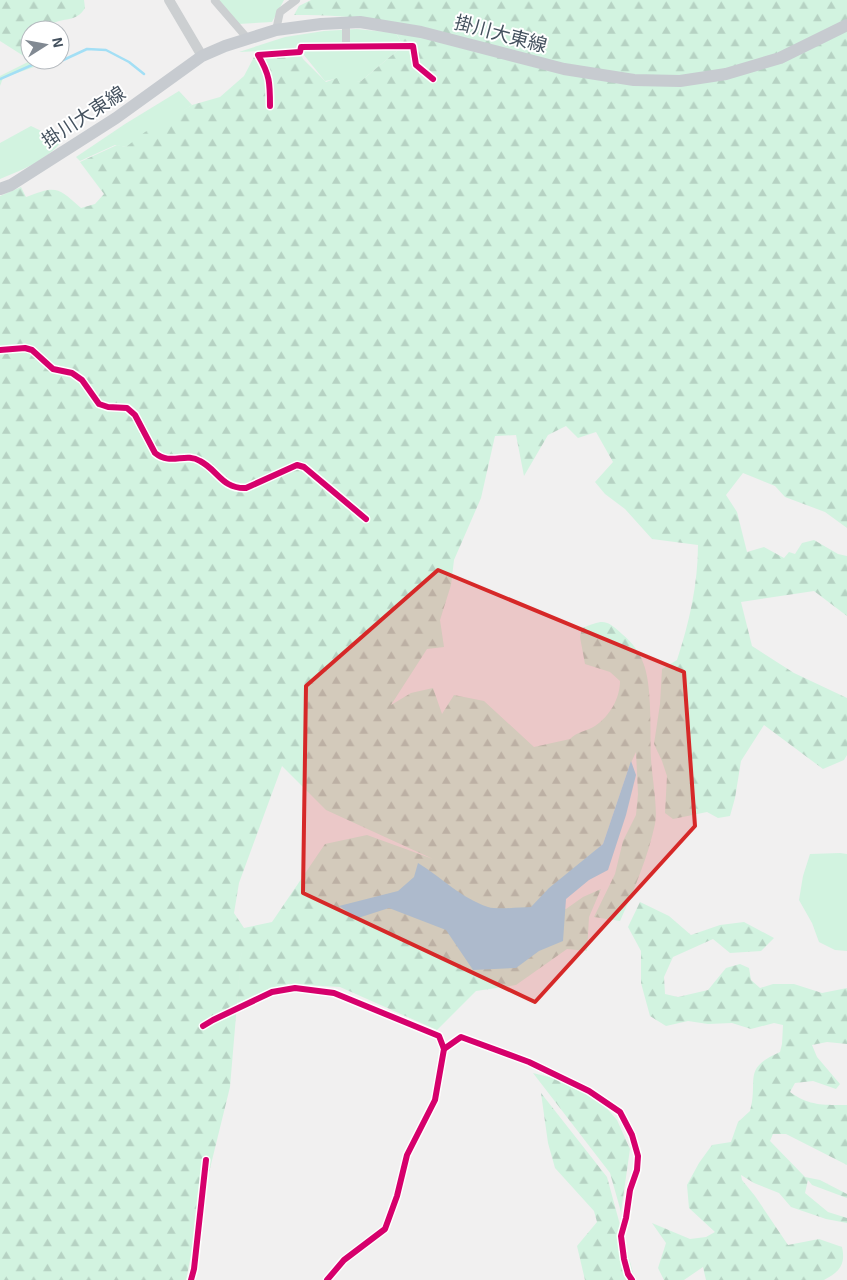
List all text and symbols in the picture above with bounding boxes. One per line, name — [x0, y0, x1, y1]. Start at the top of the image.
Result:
street label: 掛川大東線 — [452, 10, 550, 56]
north arrow — [20, 20, 70, 70]
text: N — [49, 36, 68, 49]
street label: 掛川大東線 — [37, 80, 129, 152]

